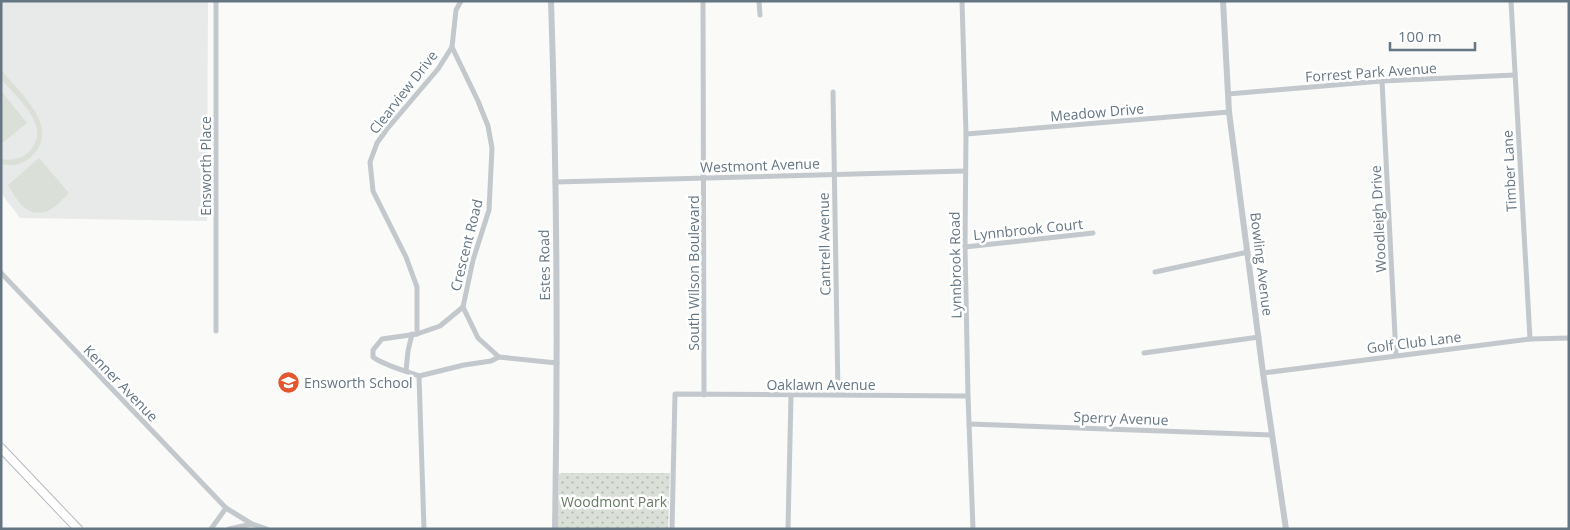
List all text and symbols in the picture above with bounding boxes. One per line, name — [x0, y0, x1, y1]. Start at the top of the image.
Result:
scale bar — [1390, 20, 1475, 52]
text: 100 m — [1398, 26, 1442, 46]
street label: Clearview Drive — [364, 46, 442, 138]
street label: Forrest Park Avenue — [1305, 58, 1438, 86]
street label: Meadow Drive — [1049, 98, 1145, 126]
street label: Ensworth Place — [196, 116, 215, 216]
street label: Timber Lane — [1497, 130, 1521, 212]
street label: Westmont Avenue — [700, 153, 820, 177]
street label: Woodleigh Drive — [1366, 165, 1390, 273]
street label: Cantrell Avenue — [814, 192, 834, 296]
street label: South Wilson Boulevard — [684, 195, 703, 351]
street label: Crescent Road — [445, 197, 487, 293]
street label: Lynnbrook Road — [945, 211, 965, 319]
street label: Bowling Avenue — [1246, 211, 1278, 317]
street label: Lynnbrook Court — [972, 214, 1084, 244]
street label: Estes Road — [534, 229, 554, 301]
street label: Golf Club Lane — [1366, 327, 1463, 357]
street label: Kenner Avenue — [80, 341, 163, 426]
school or university icon: Ensworth School — [276, 370, 300, 394]
place label: Ensworth School — [304, 373, 413, 392]
street label: Oaklawn Avenue — [766, 375, 876, 394]
street label: Sperry Avenue — [1073, 407, 1169, 429]
park label: Woodmont Park — [561, 492, 668, 511]

